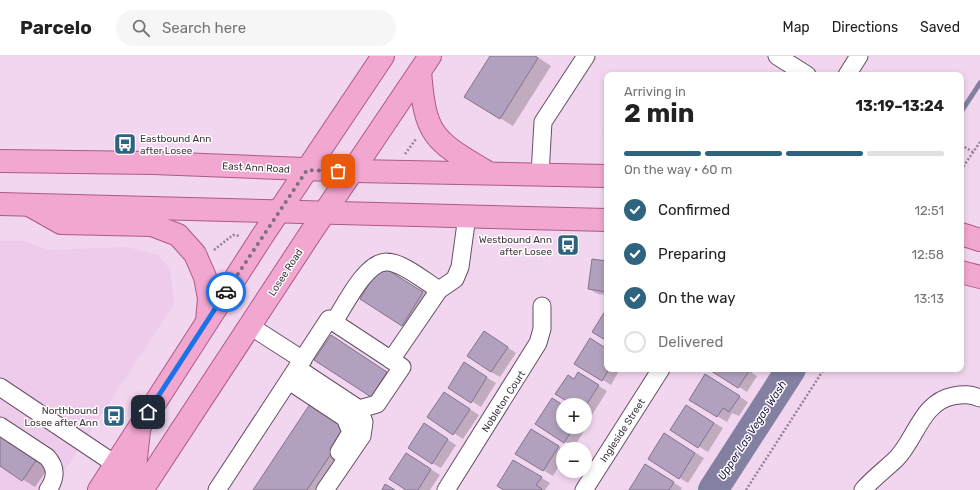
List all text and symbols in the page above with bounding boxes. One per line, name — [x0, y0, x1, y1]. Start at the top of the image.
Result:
search box — [116, 10, 396, 46]
text: Parcelo — [20, 16, 92, 39]
icon: search — [130, 17, 152, 39]
text: Search here — [162, 19, 246, 37]
text: Map — [783, 19, 810, 36]
text: Directions — [832, 19, 898, 36]
text: Saved — [920, 19, 960, 36]
text: Arriving in — [624, 84, 686, 99]
text: 13:19–13:24 — [856, 97, 944, 115]
text: 2 min — [624, 98, 694, 129]
bus stop icon: Eastbound Ann after Losee — [112, 131, 138, 157]
place label: Eastbound Ann after Losee — [140, 133, 211, 157]
pin — [321, 154, 355, 188]
street label: East Ann Road — [222, 160, 290, 176]
icon: bag — [327, 160, 349, 182]
text: On the way · 60 m — [624, 162, 732, 177]
icon: check — [624, 199, 646, 221]
text: Confirmed — [658, 201, 730, 219]
text: 12:51 — [914, 203, 944, 218]
bus stop icon: Westbound Ann after Losee — [555, 232, 581, 258]
place label: Westbound Ann after Losee — [479, 234, 552, 258]
icon: check — [624, 243, 646, 265]
text: Preparing — [658, 245, 726, 263]
street label: Losee Road — [266, 247, 306, 298]
text: 12:58 — [911, 247, 944, 262]
courier — [206, 272, 246, 312]
icon: car — [215, 281, 237, 303]
icon: check — [624, 287, 646, 309]
text: On the way — [658, 289, 736, 307]
text: 13:13 — [914, 291, 944, 306]
text: Delivered — [658, 333, 723, 351]
street label: Nobleton Court — [479, 368, 528, 435]
water label: Upper Las Vegas Wash — [715, 378, 790, 482]
pin — [131, 395, 165, 429]
street label: Ingleside Street — [598, 397, 648, 465]
map controls — [556, 398, 592, 478]
button: + — [556, 398, 592, 434]
icon: home — [137, 401, 159, 423]
bus stop icon: Northbound Losee after Ann — [101, 403, 127, 429]
place label: Northbound Losee after Ann — [25, 405, 98, 429]
button: − — [556, 442, 592, 478]

